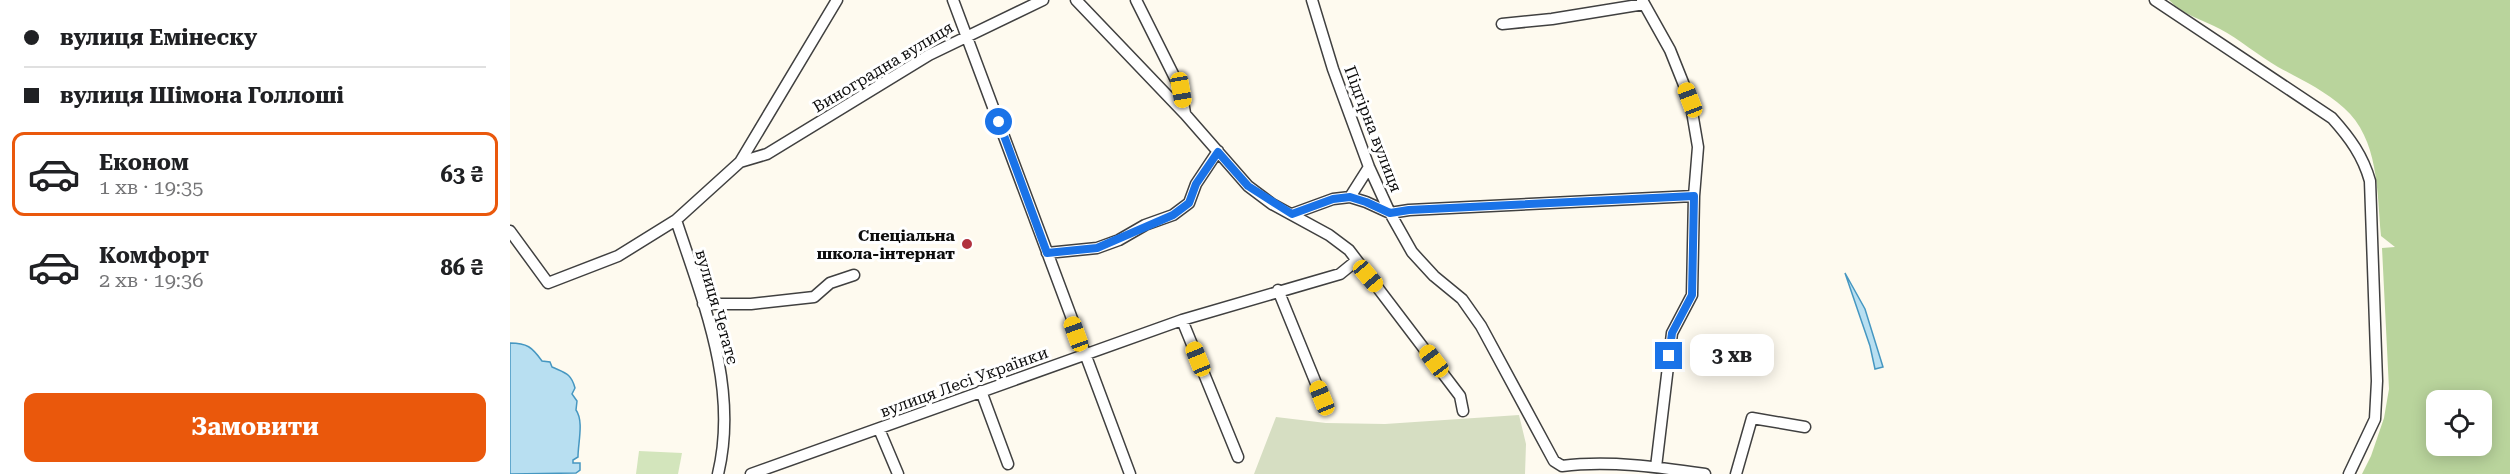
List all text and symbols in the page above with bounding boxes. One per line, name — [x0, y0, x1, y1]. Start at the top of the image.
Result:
street label: Виноградна вулиця — [809, 18, 957, 116]
text: вулиця Емінеску — [60, 25, 257, 50]
street label: Підгірна вулиця — [1340, 63, 1406, 195]
car — [1169, 71, 1193, 109]
car — [1675, 80, 1705, 120]
text: вулиця Шімона Голлоші — [60, 83, 344, 108]
route start — [985, 108, 1012, 135]
icon: car — [27, 147, 81, 201]
text: Економ — [99, 150, 189, 175]
text: 63 ₴ — [440, 162, 483, 187]
text: 1 хв · 19:35 — [99, 175, 203, 199]
place label: Спеціальна школа-інтернат — [817, 226, 956, 263]
marker: Спеціальна школа-інтернат — [960, 237, 974, 251]
icon: car — [27, 240, 81, 294]
text: Комфорт — [99, 243, 209, 268]
street label: вулиця Четатє — [691, 247, 743, 367]
text: 86 ₴ — [440, 255, 483, 280]
car — [1350, 256, 1386, 296]
text: 2 хв · 19:36 — [99, 268, 203, 292]
car — [1061, 314, 1091, 354]
callout: 3 хв — [1690, 335, 1774, 377]
car — [1183, 339, 1213, 379]
car — [1416, 341, 1452, 381]
route end — [1655, 342, 1682, 369]
street label: вулиця Лесі Українки — [877, 343, 1051, 421]
text: 3 хв — [1712, 343, 1752, 367]
car — [1307, 378, 1337, 418]
map controls — [2426, 390, 2492, 456]
button: locate — [2426, 390, 2492, 456]
button: Замовити — [24, 393, 486, 462]

